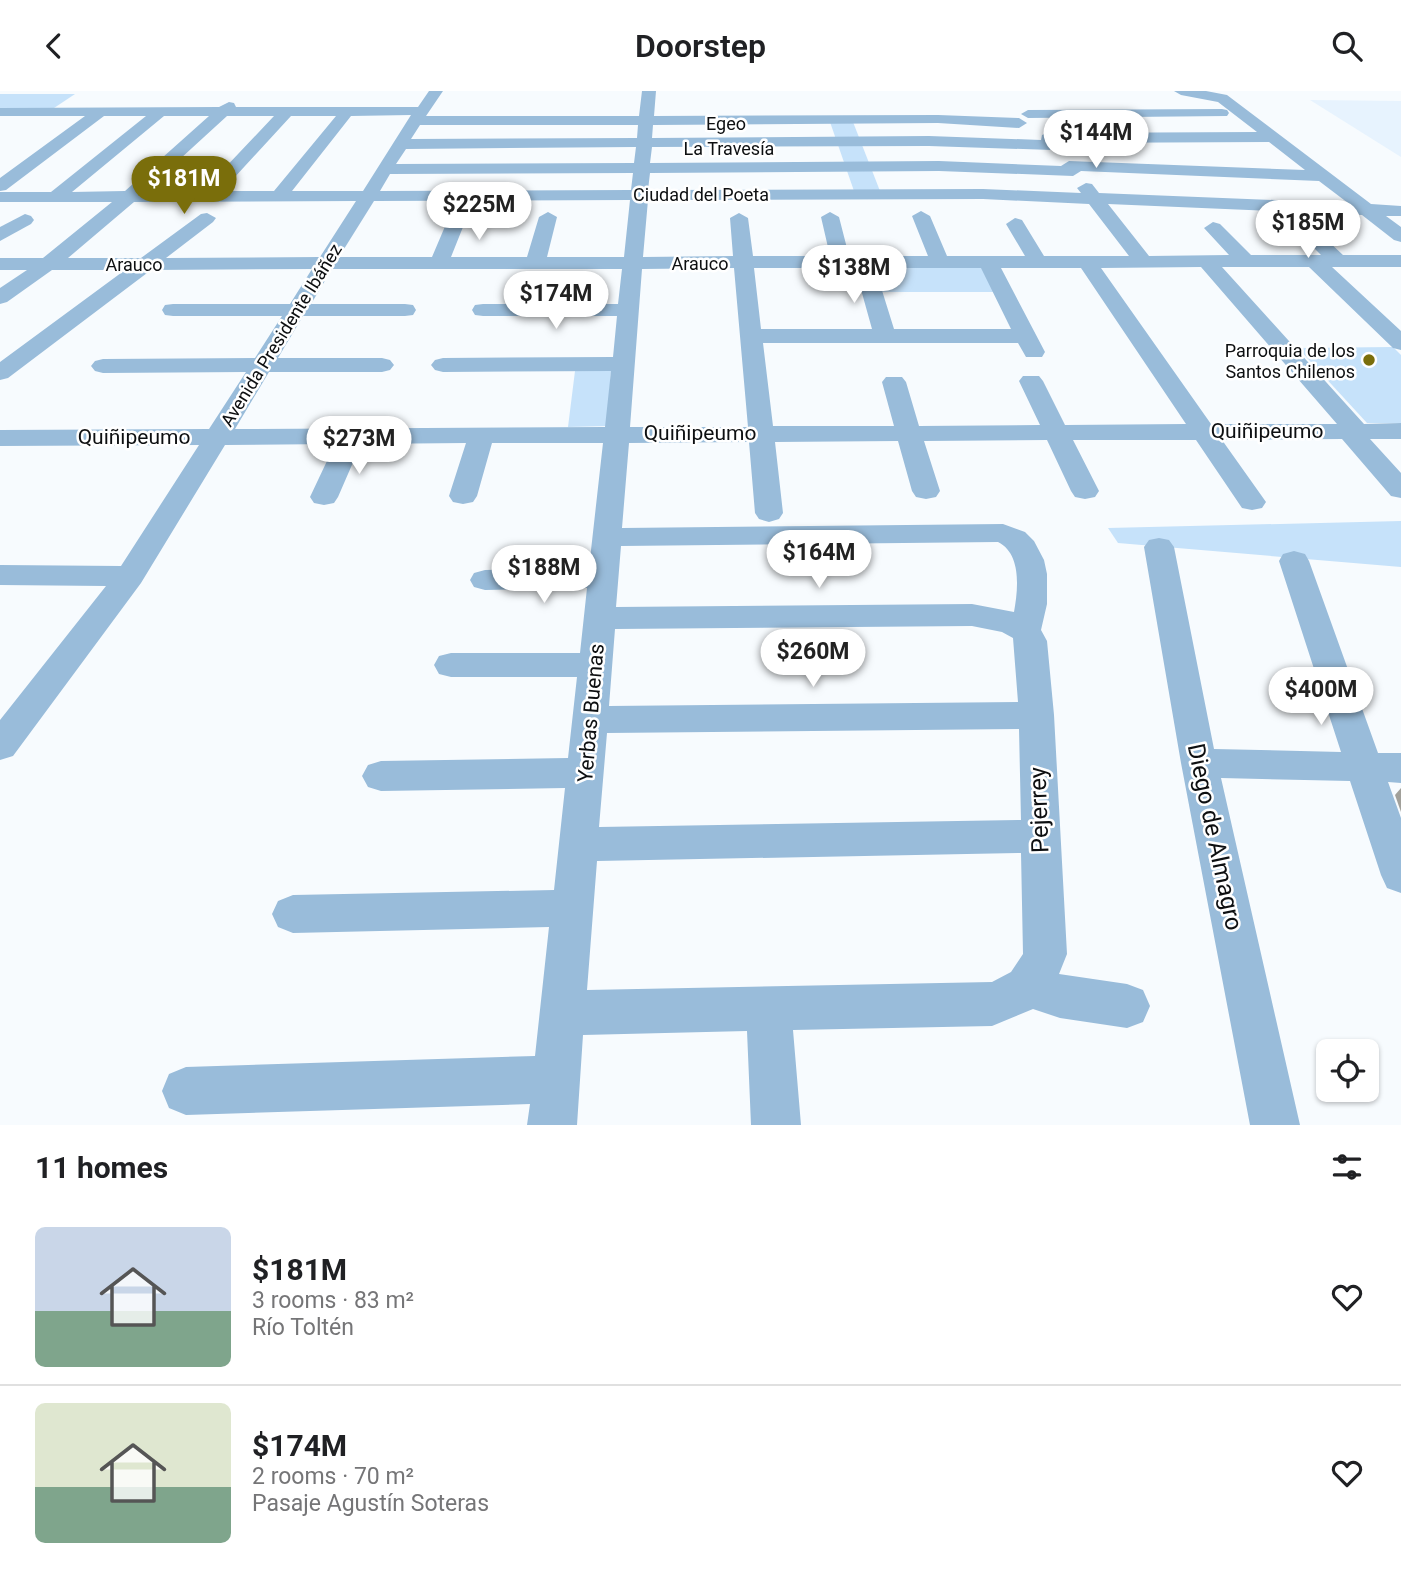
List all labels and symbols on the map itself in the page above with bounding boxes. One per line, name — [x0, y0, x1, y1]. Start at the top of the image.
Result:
pin: $144M — [1047, 111, 1145, 170]
street label: Egeo — [706, 113, 746, 134]
street label: La Travesía — [684, 138, 774, 159]
pin: $181M — [135, 157, 233, 216]
pin: $225M — [430, 183, 528, 242]
street label: Ciudad del Poeta — [633, 184, 769, 205]
pin: $185M — [1259, 201, 1357, 260]
street label: Avenida Presidente Ibáñez — [216, 240, 346, 430]
pin: $138M — [805, 245, 903, 305]
street label: Arauco — [672, 253, 728, 274]
street label: Arauco — [106, 254, 162, 275]
pin: $174M — [507, 271, 605, 331]
place label: Parroquia de los Santos Chilenos — [1225, 340, 1355, 382]
marker: Parroquia de los Santos Chilenos — [1361, 352, 1377, 368]
pin: $273M — [310, 417, 408, 476]
street label: Quiñipeumo — [1211, 419, 1323, 443]
street label: Quiñipeumo — [644, 421, 756, 445]
street label: Quiñipeumo — [78, 425, 190, 449]
pin: $164M — [770, 531, 868, 590]
pin: $188M — [495, 545, 593, 605]
pin: $260M — [764, 629, 862, 689]
street label: Yerbas Buenas — [573, 643, 609, 783]
pin: $400M — [1272, 667, 1370, 727]
street label: Diego de Almagro — [1182, 741, 1248, 933]
street label: Pejerrey — [1023, 766, 1054, 854]

